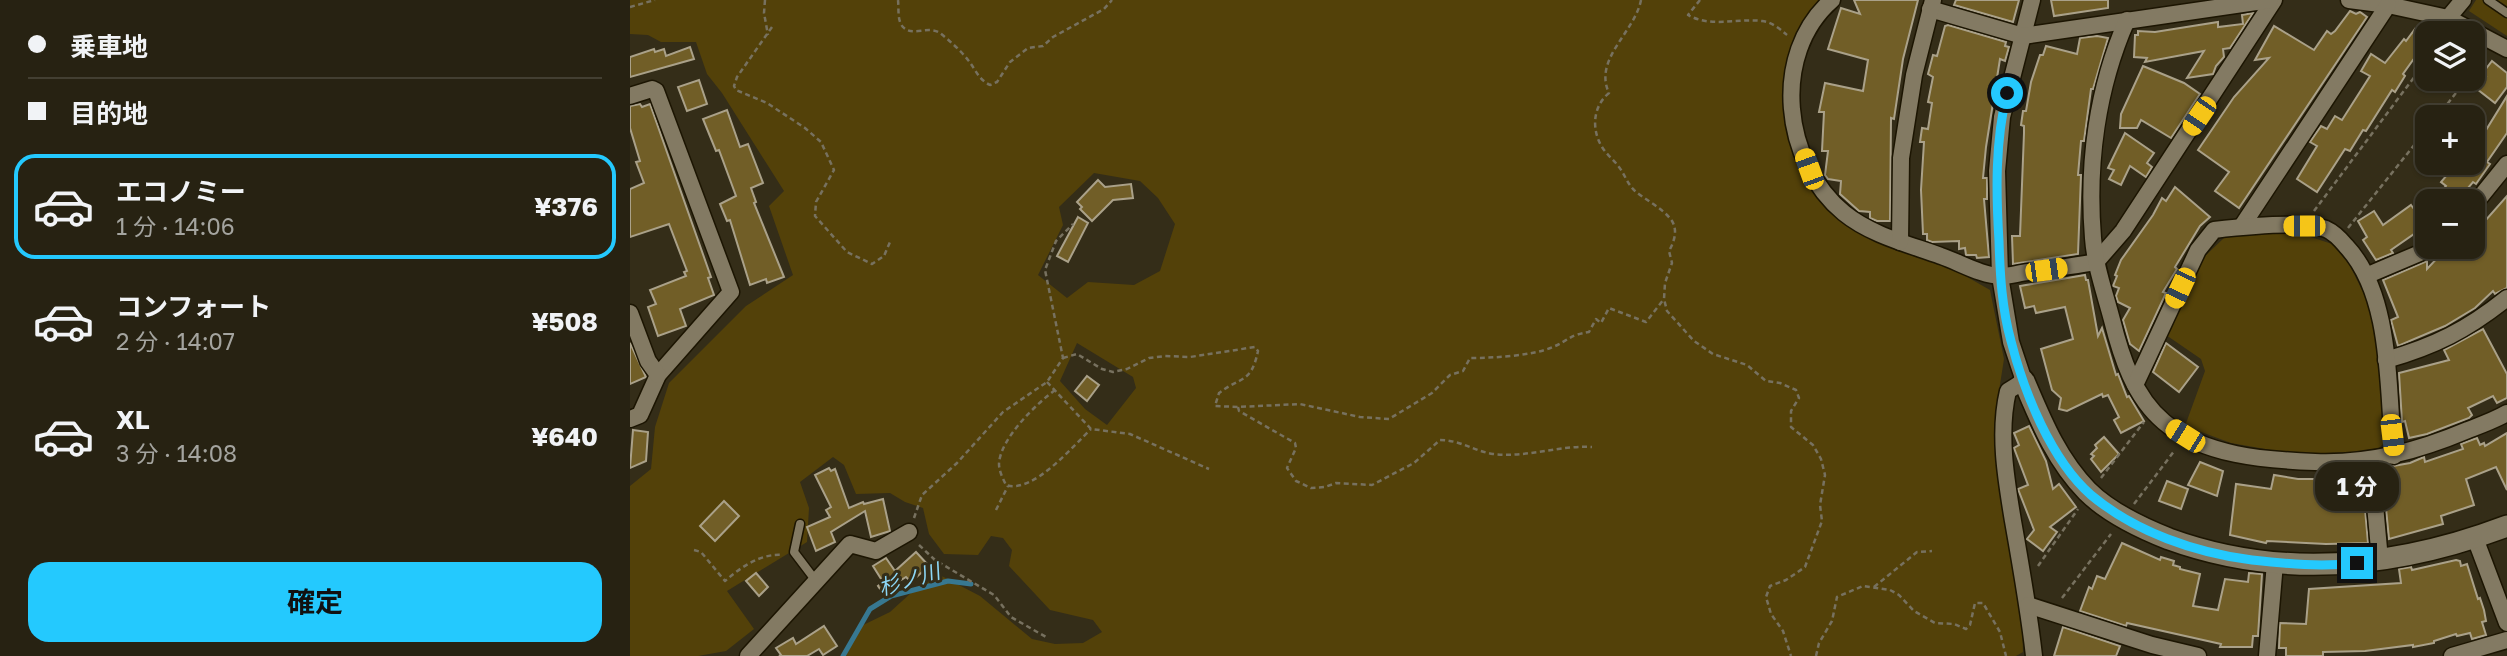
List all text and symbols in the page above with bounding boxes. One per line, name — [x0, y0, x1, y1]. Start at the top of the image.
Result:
map controls — [2415, 21, 2485, 259]
button: layers — [2415, 21, 2485, 91]
text: 乗車地 — [70, 31, 148, 62]
route start — [1991, 77, 2023, 109]
car — [2179, 93, 2220, 139]
text: 目的地 — [70, 98, 148, 129]
button: + — [2415, 105, 2485, 175]
car — [1792, 146, 1827, 192]
icon: car — [32, 175, 95, 238]
text: エコノミー — [116, 176, 246, 207]
button: − — [2415, 189, 2485, 259]
text: ¥376 — [534, 191, 598, 222]
text: 1 分 · 14:06 — [116, 212, 235, 240]
car — [2284, 216, 2326, 237]
car — [2024, 257, 2069, 283]
car — [2162, 265, 2199, 311]
icon: car — [32, 290, 95, 353]
text: コンフォート — [116, 291, 271, 322]
text: ¥508 — [531, 306, 598, 337]
text: 2 分 · 14:07 — [116, 327, 235, 355]
text: XL — [116, 404, 150, 435]
icon: car — [32, 405, 95, 468]
car — [2380, 413, 2405, 457]
car — [2162, 416, 2209, 456]
text: ¥640 — [531, 421, 598, 452]
text: 3 分 · 14:08 — [116, 439, 237, 467]
callout: 1 分 — [2315, 462, 2399, 510]
text: 1 分 — [2337, 472, 2377, 500]
route end — [2341, 547, 2373, 579]
water label: 杉ノ川 — [875, 557, 945, 601]
button: 確定 — [28, 562, 602, 642]

